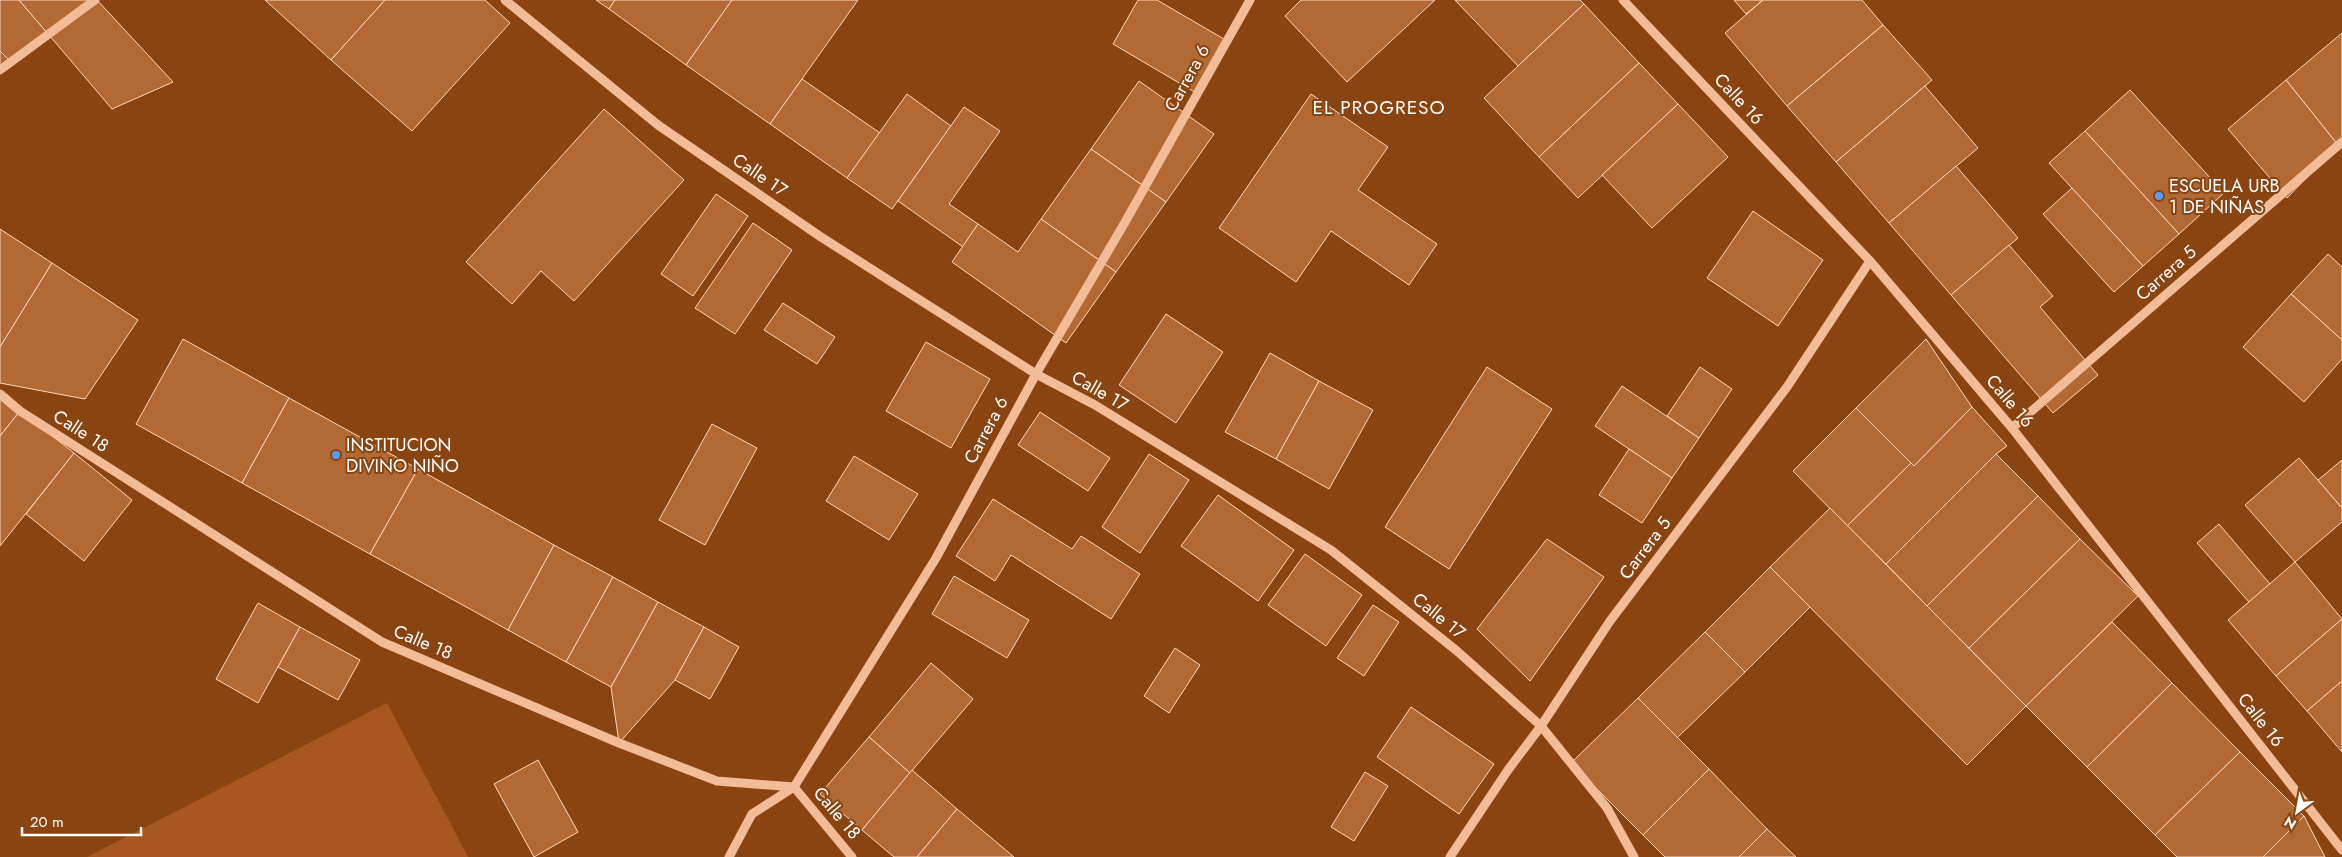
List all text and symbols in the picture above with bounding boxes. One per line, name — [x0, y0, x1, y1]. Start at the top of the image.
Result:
street label: Carrera 6 — [1158, 40, 1216, 116]
street label: Calle 16 — [1708, 67, 1770, 131]
district label: EL PROGRESO — [1313, 94, 1446, 121]
street label: Calle 17 — [727, 147, 793, 203]
place label: ESCUELA URB 1 DE NIÑAS — [2169, 173, 2280, 220]
marker: ESCUELA URB 1 DE NIÑAS — [2153, 190, 2165, 202]
street label: Carrera 5 — [2130, 239, 2202, 307]
street label: Calle 17 — [1067, 364, 1134, 418]
street label: Calle 16 — [1980, 369, 2040, 433]
street label: Carrera 6 — [957, 392, 1015, 468]
street label: Calle 18 — [48, 403, 114, 459]
place label: INSTITUCION DIVINO NIÑO — [346, 432, 459, 479]
marker: INSTITUCION DIVINO NIÑO — [330, 449, 342, 461]
street label: Carrera 5 — [1613, 511, 1677, 585]
street label: Calle 17 — [1407, 587, 1471, 646]
street label: Calle 18 — [389, 618, 457, 666]
street label: Calle 16 — [2232, 687, 2290, 753]
street label: Calle 18 — [807, 781, 867, 845]
north arrow — [2272, 787, 2322, 837]
scale bar — [22, 804, 141, 836]
text: 20 m — [30, 811, 64, 833]
text: N — [2280, 812, 2300, 834]

